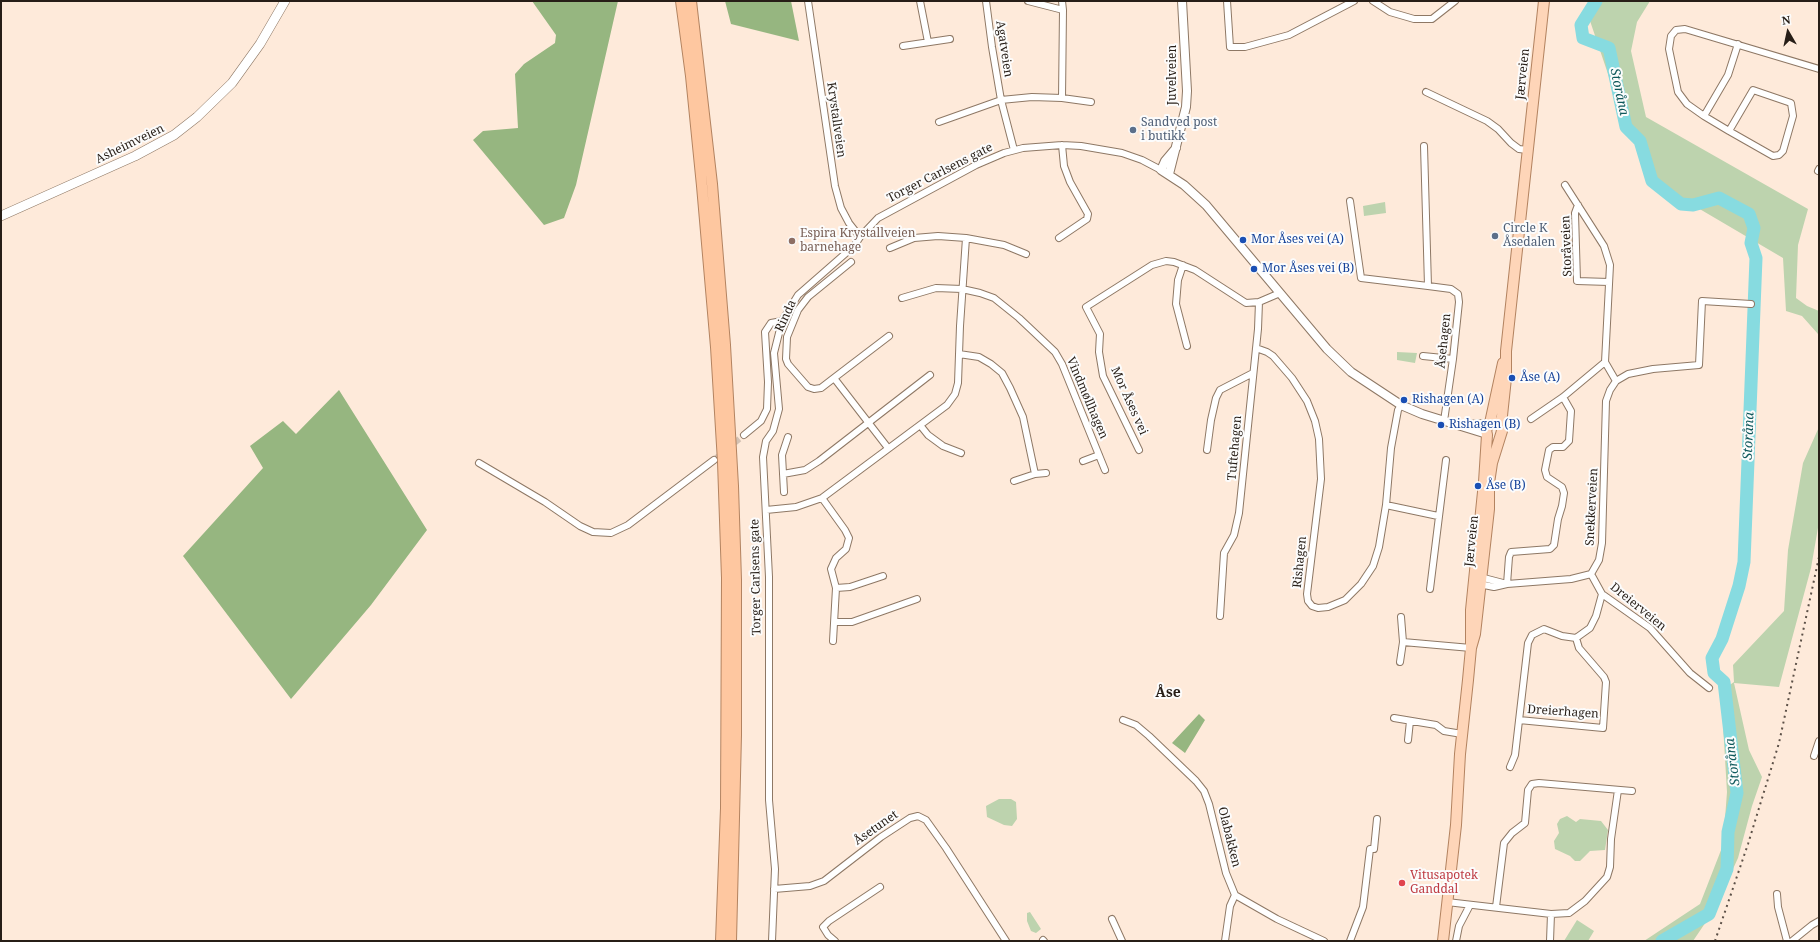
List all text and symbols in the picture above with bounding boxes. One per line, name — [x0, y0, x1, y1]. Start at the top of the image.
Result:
north arrow — [1768, 12, 1808, 52]
text: N — [1781, 12, 1791, 28]
street label: Agatveien — [992, 20, 1016, 78]
street label: Juvelveien — [1166, 45, 1180, 105]
street label: Jærveien — [1513, 48, 1533, 100]
water label: Storåna — [1606, 67, 1632, 117]
street label: Krystallveien — [824, 81, 848, 159]
place label: Sandved post i butikk — [1141, 116, 1217, 144]
street label: Asheimveien — [93, 121, 167, 167]
marker: Sandved post i butikk — [1128, 125, 1138, 135]
street label: Torger Carlsens gate — [885, 140, 995, 206]
street label: Storåveien — [1559, 215, 1575, 277]
place label: Circle K Åsedalen — [1503, 222, 1555, 250]
place label: Espira Krystallveien barnehage — [800, 227, 915, 255]
marker: Circle K Åsedalen — [1490, 231, 1500, 241]
place label: Mor Åses vei (A) — [1251, 233, 1344, 247]
marker: Mor Åses vei (A) — [1238, 235, 1248, 245]
marker: Espira Krystallveien barnehage — [787, 236, 797, 246]
place label: Mor Åses vei (B) — [1262, 262, 1354, 276]
marker: Mor Åses vei (B) — [1249, 264, 1259, 274]
street label: Rinda — [772, 298, 800, 334]
street label: Åsehagen — [1434, 313, 1454, 369]
street label: Vindmøllhagen — [1063, 355, 1111, 441]
street label: Mor Åses vei — [1108, 365, 1150, 437]
place label: Åse (A) — [1520, 371, 1560, 385]
marker: Åse (A) — [1507, 373, 1517, 383]
place label: Rishagen (A) — [1412, 393, 1484, 407]
marker: Rishagen (A) — [1399, 395, 1409, 405]
water label: Storåna — [1740, 412, 1758, 460]
street label: Tuftehagen — [1225, 415, 1245, 481]
place label: Rishagen (B) — [1449, 418, 1520, 432]
marker: Rishagen (B) — [1436, 420, 1446, 430]
street label: Snekkerveien — [1583, 468, 1601, 546]
place label: Åse (B) — [1486, 479, 1526, 493]
marker: Åse (B) — [1473, 481, 1483, 491]
street label: Jærveien — [1462, 515, 1482, 567]
street label: Torger Carlsens gate — [748, 519, 764, 635]
street label: Rishagen — [1290, 535, 1310, 589]
street label: Dreierveien — [1607, 580, 1669, 634]
district label: Åse — [1155, 685, 1181, 701]
street label: Dreierhagen — [1527, 702, 1599, 722]
water label: Storåna — [1722, 737, 1744, 787]
street label: Olabakken — [1215, 805, 1243, 869]
street label: Åsetunet — [851, 808, 901, 848]
place label: Vitusapotek Ganddal — [1410, 869, 1478, 897]
marker: Vitusapotek Ganddal — [1397, 878, 1407, 888]

